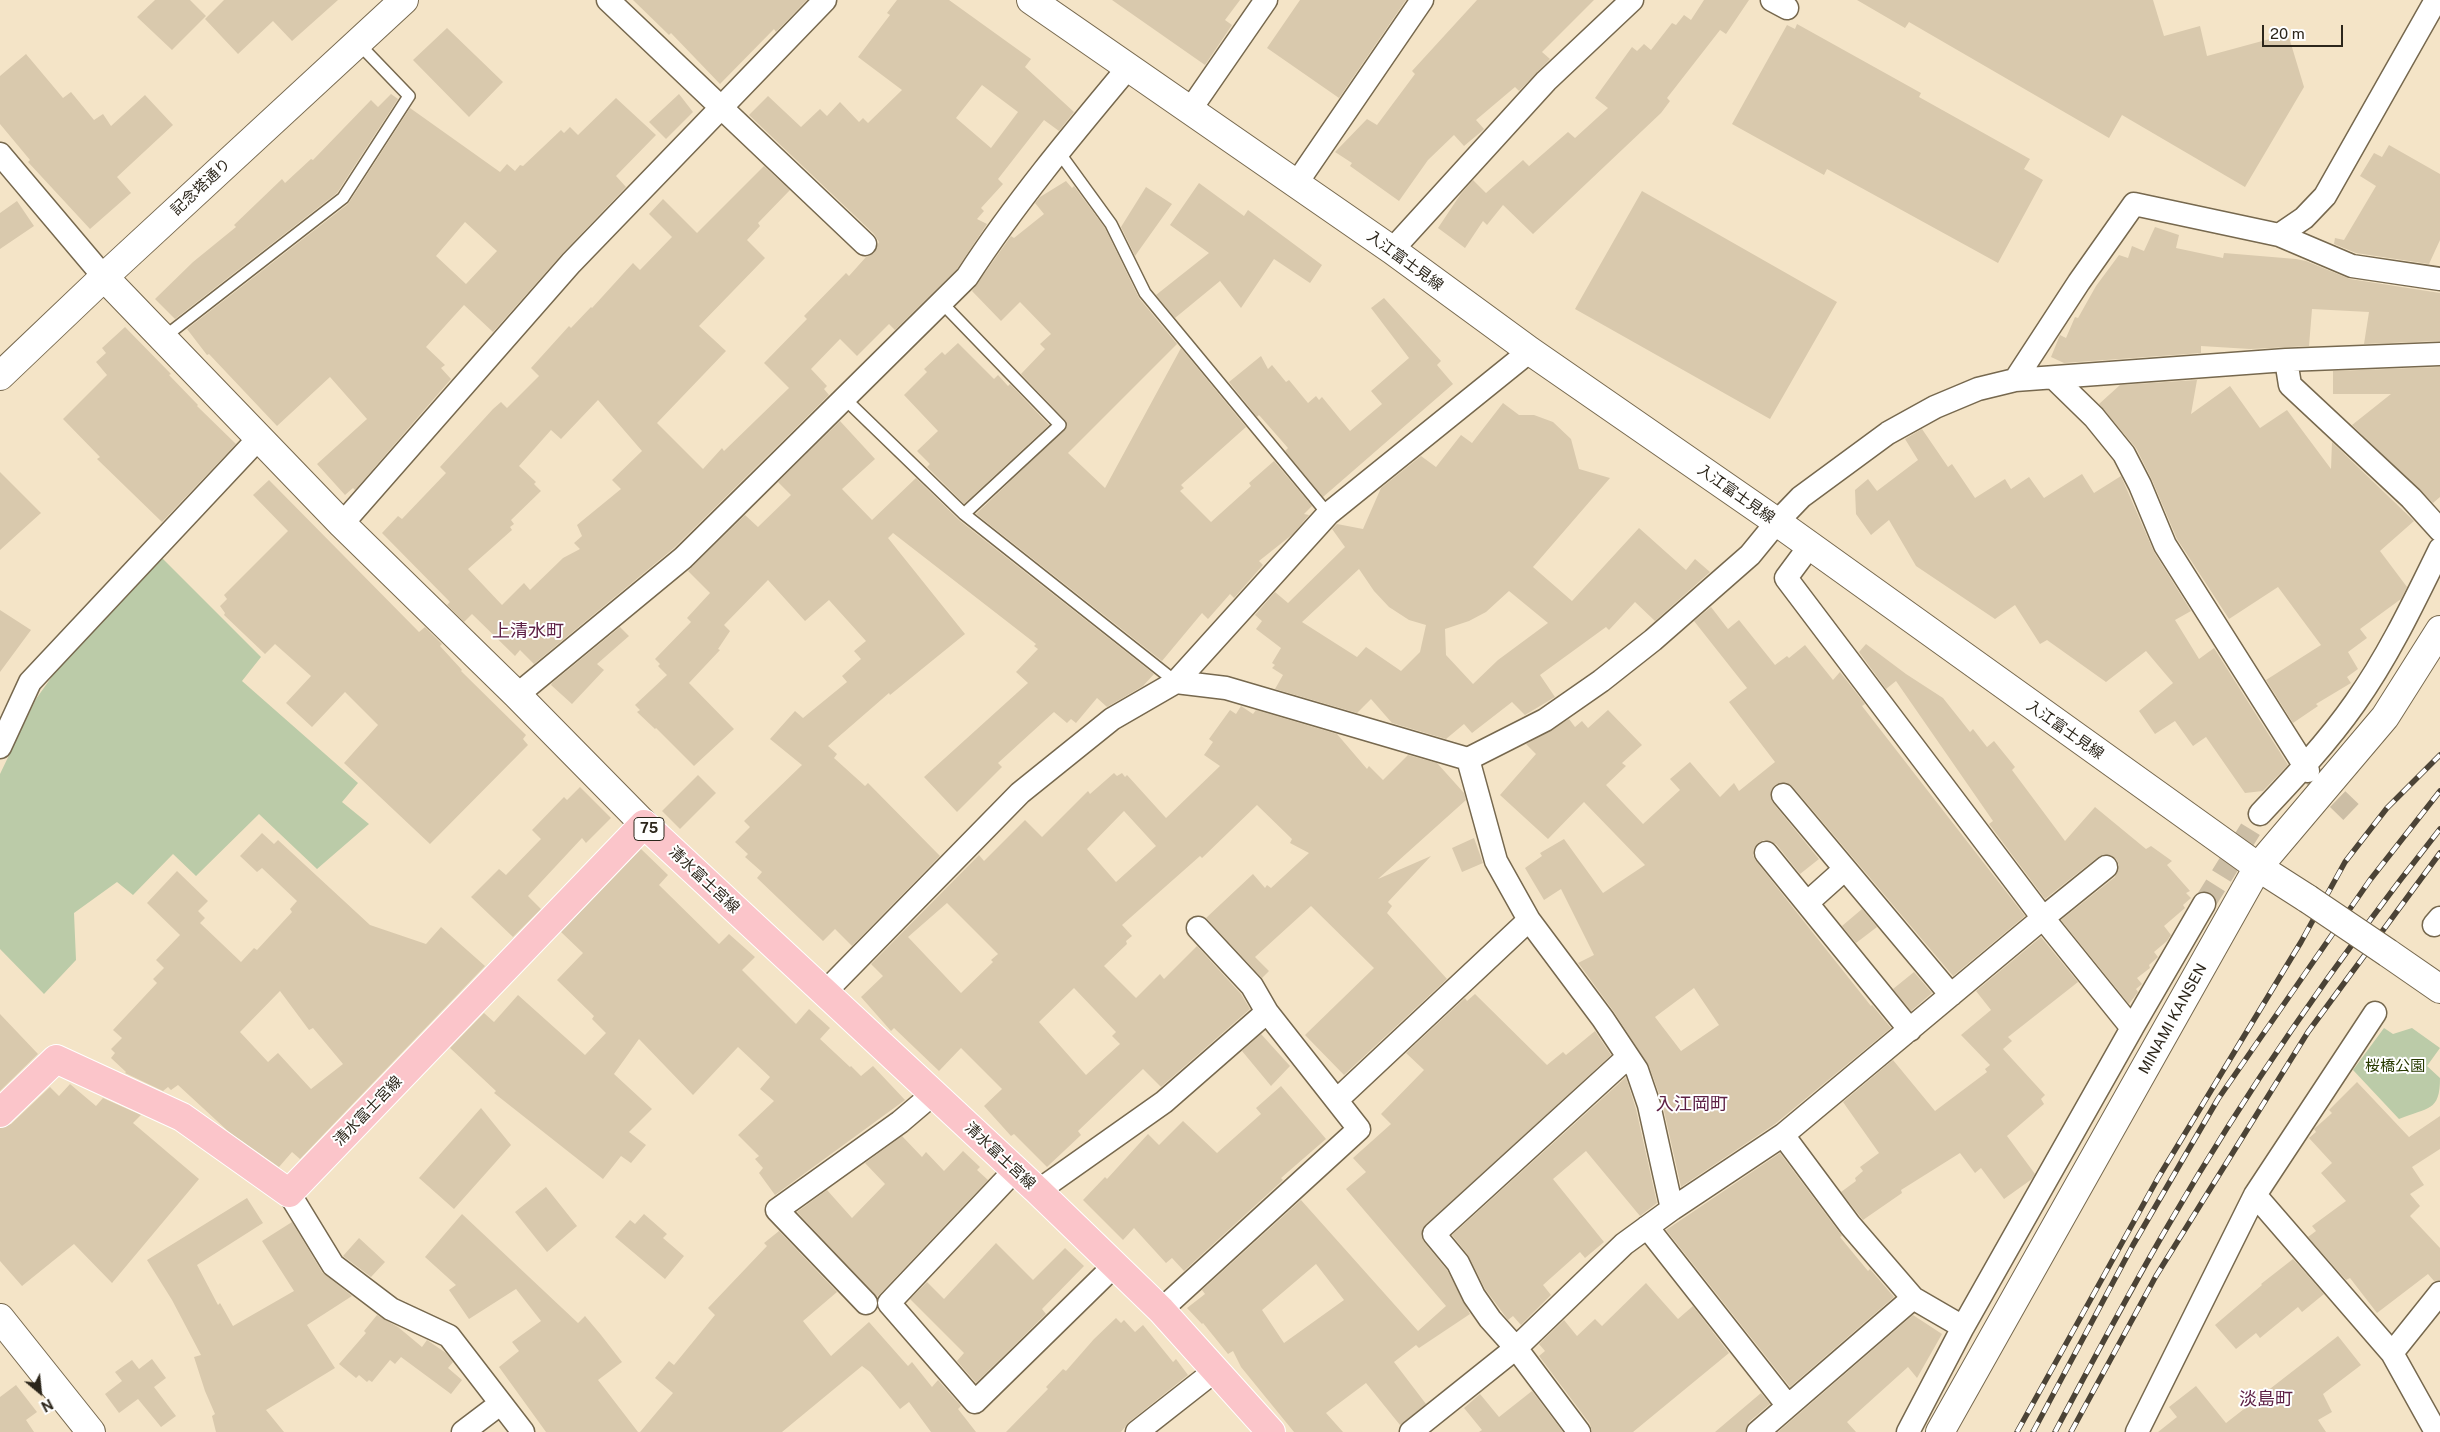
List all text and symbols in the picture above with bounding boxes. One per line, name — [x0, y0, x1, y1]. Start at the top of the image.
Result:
scale bar — [2265, 15, 2346, 47]
text: 20 m — [2270, 25, 2305, 42]
street label: 記念塔通り — [167, 155, 235, 219]
street label: 入江富士見線 — [1363, 227, 1447, 295]
street label: 入江富士見線 — [1694, 461, 1778, 527]
district label: 上清水町 — [492, 620, 564, 642]
street label: 入江富士見線 — [2023, 697, 2107, 763]
road number: 75 — [634, 818, 664, 841]
street label: 清水富士宮線 — [665, 843, 743, 917]
street label: MINAMI KANSEN — [2135, 961, 2211, 1077]
park label: 桜橋公園 — [2365, 1057, 2425, 1075]
street label: 清水富士宮線 — [330, 1072, 406, 1150]
district label: 入江岡町 — [1656, 1093, 1728, 1115]
street label: 清水富士宮線 — [961, 1119, 1039, 1193]
north arrow — [15, 1367, 65, 1417]
district label: 淡島町 — [2239, 1388, 2293, 1410]
text: N — [38, 1396, 56, 1415]

